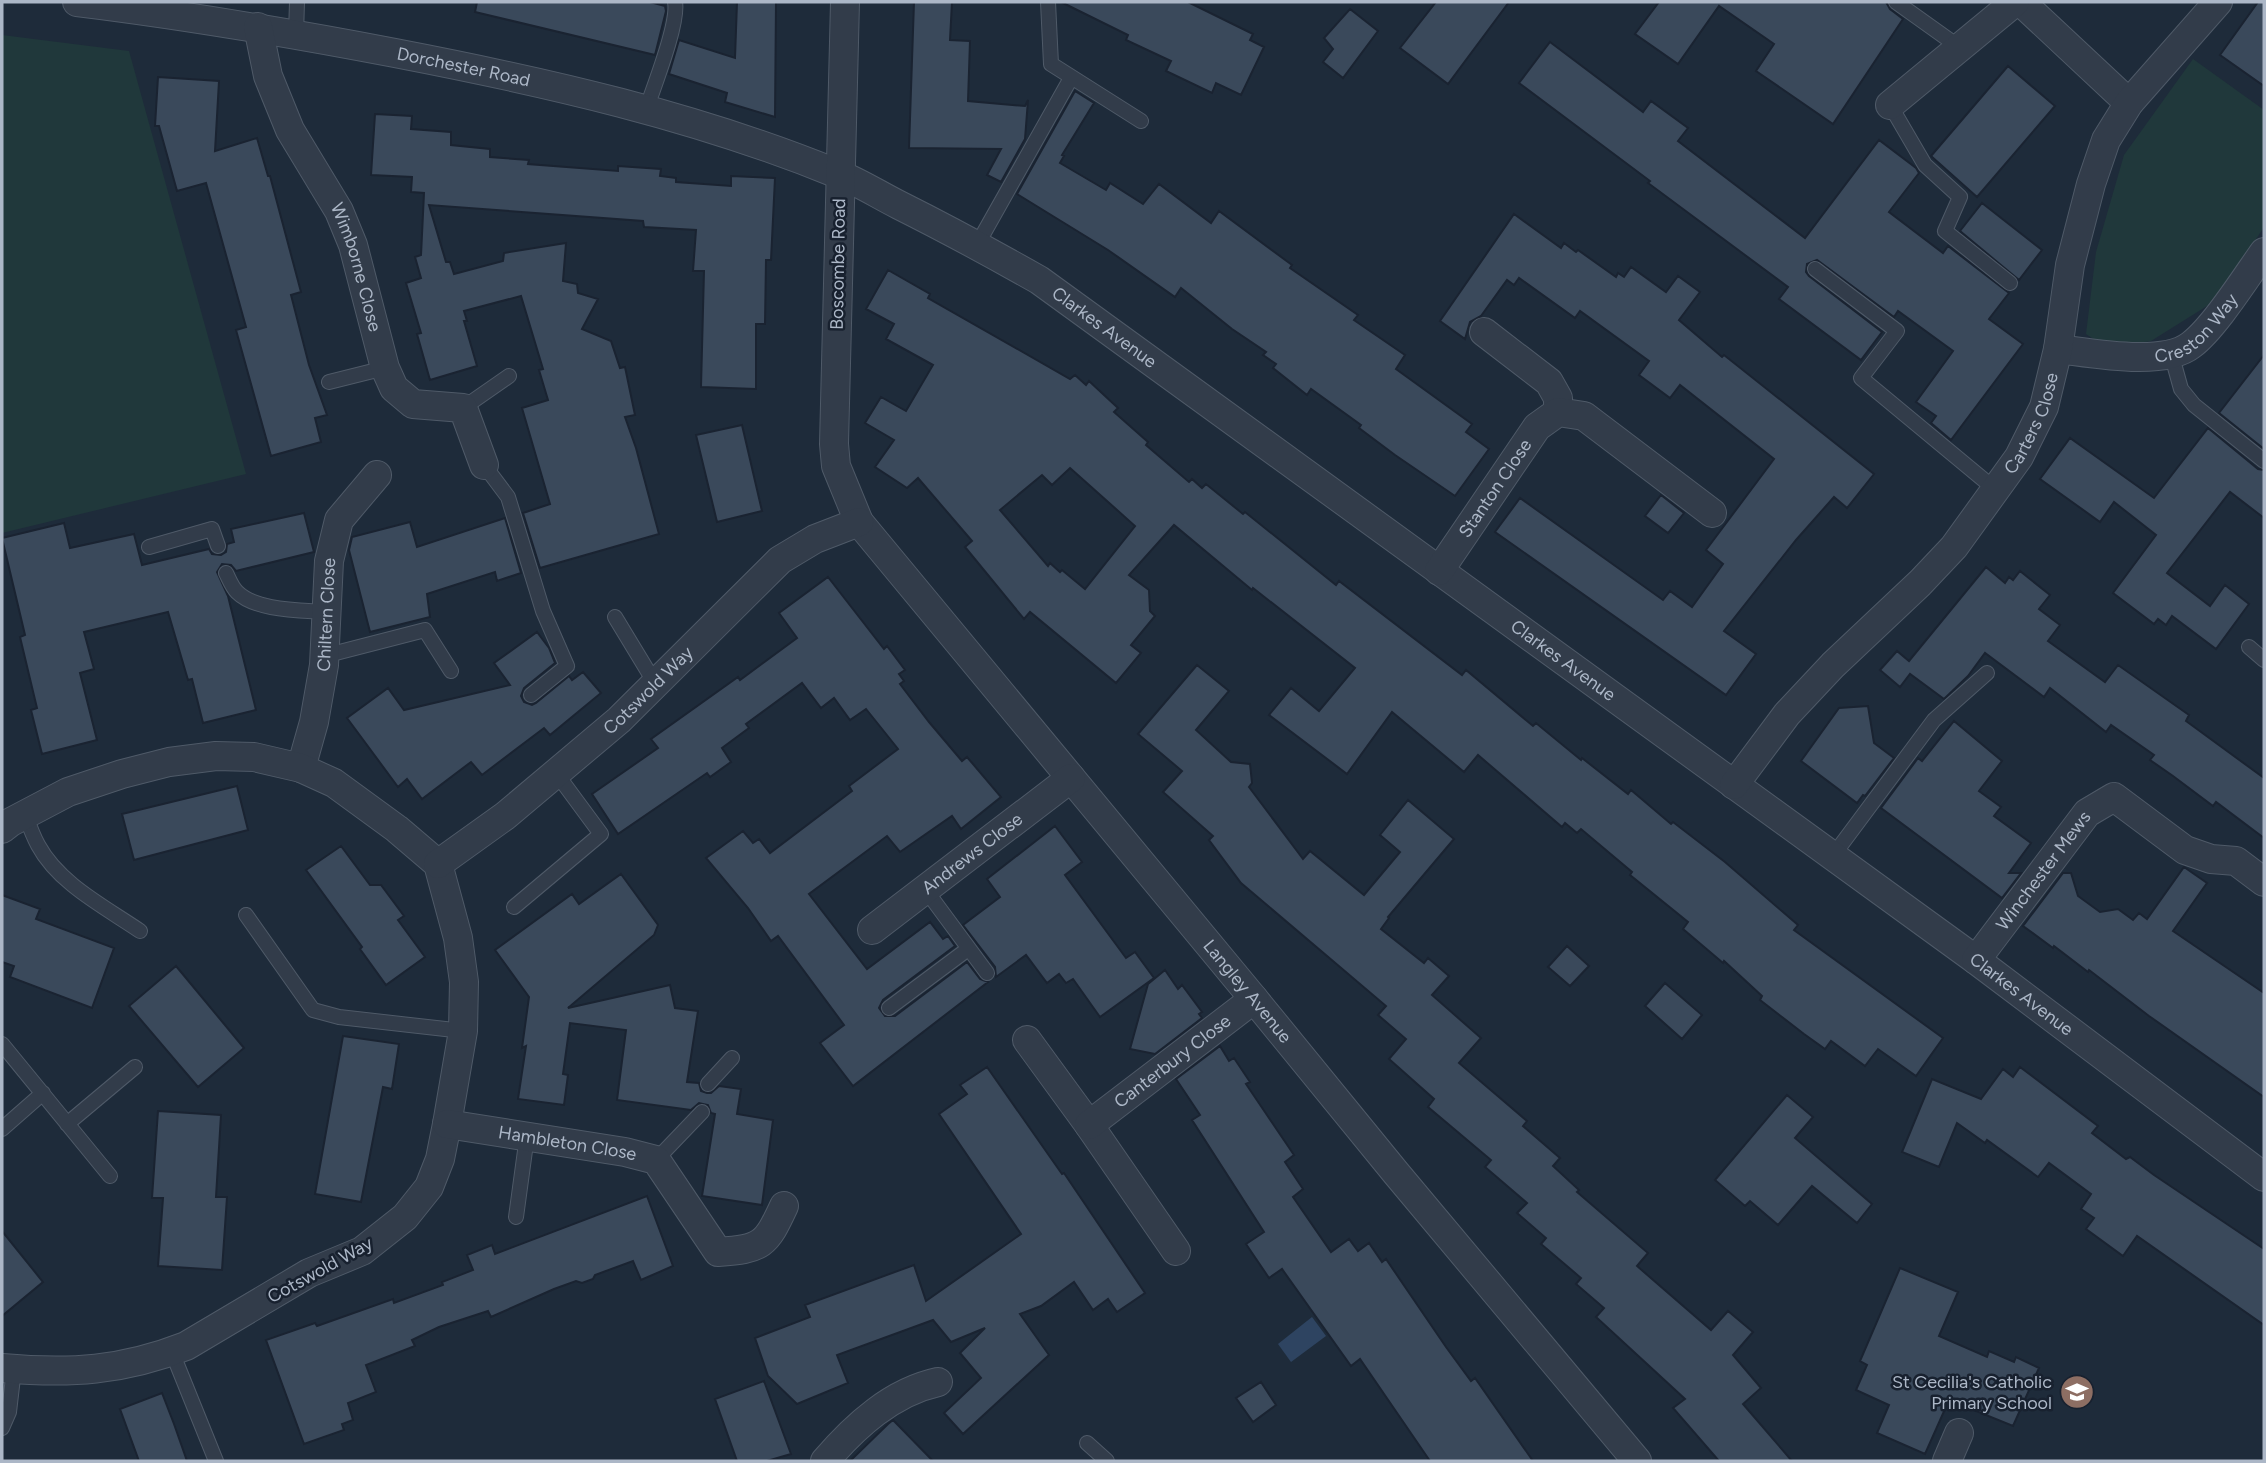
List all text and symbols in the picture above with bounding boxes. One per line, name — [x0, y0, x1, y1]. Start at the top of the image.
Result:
street label: Dorchester Road — [395, 43, 532, 92]
street label: Boscombe Road — [826, 198, 850, 330]
street label: Wimborne Close — [326, 199, 386, 334]
street label: Clarkes Avenue — [1047, 282, 1161, 373]
street label: Creston Way — [2153, 289, 2243, 368]
street label: Carters Close — [1999, 370, 2063, 479]
street label: Stanton Close — [1454, 435, 1537, 542]
street label: Chiltern Close — [312, 557, 340, 673]
street label: Clarkes Avenue — [1506, 615, 1620, 706]
street label: Cotswold Way — [599, 641, 698, 739]
street label: Winchester Mews — [1991, 807, 2096, 935]
street label: Andrews Close — [917, 808, 1027, 899]
street label: Langley Avenue — [1198, 935, 1297, 1048]
street label: Clarkes Avenue — [1965, 948, 2078, 1041]
street label: Canterbury Close — [1110, 1010, 1235, 1113]
street label: Hambleton Close — [497, 1121, 639, 1166]
street label: Cotswold Way — [264, 1232, 377, 1308]
place label: St Cecilia's Catholic Primary School — [1892, 1371, 2052, 1414]
school or university icon: St Cecilia's Catholic Primary School — [2058, 1373, 2096, 1411]

